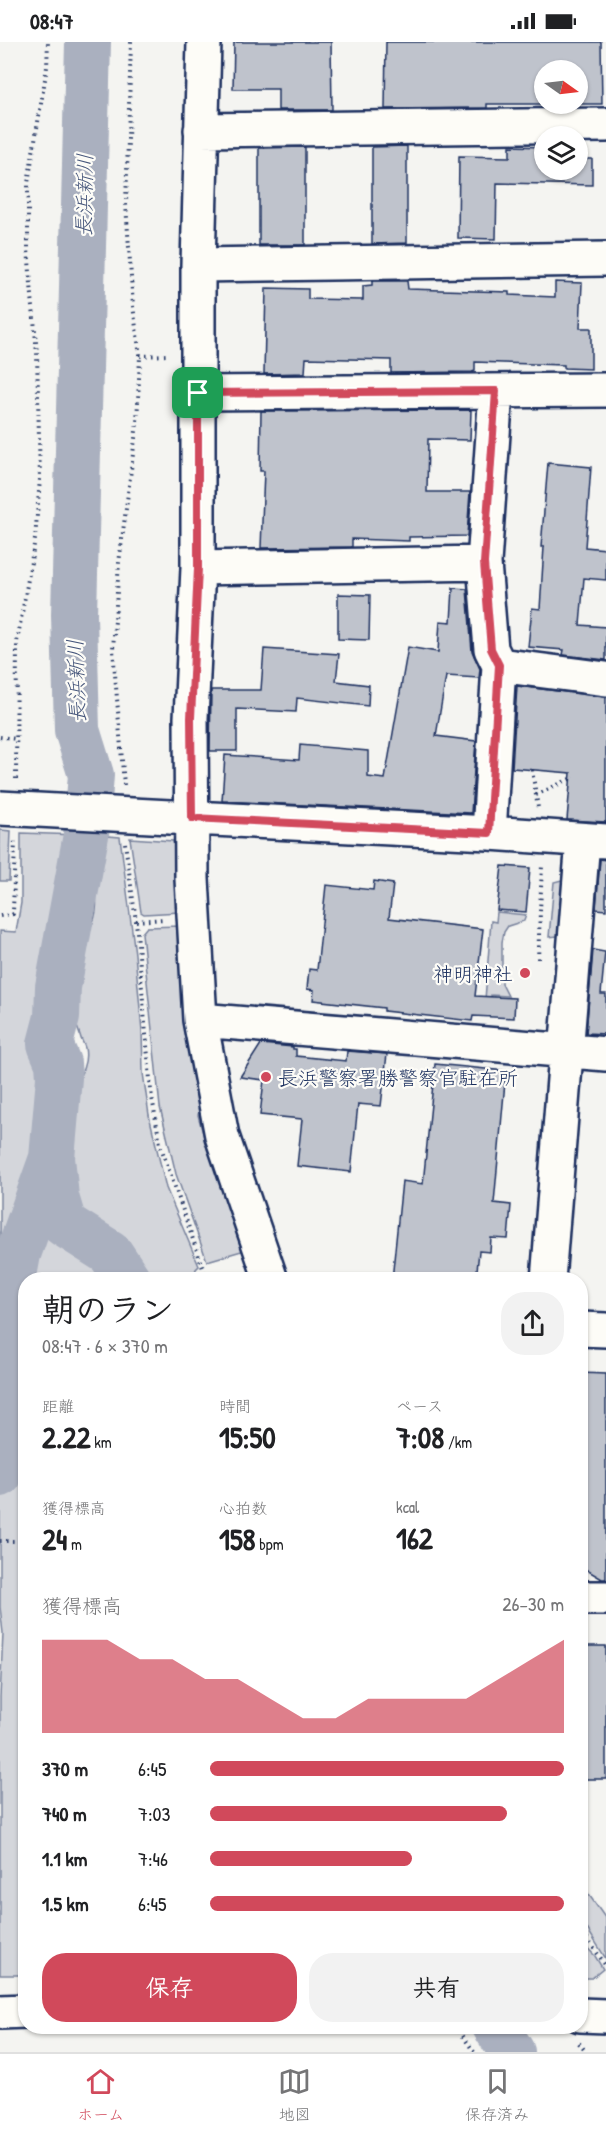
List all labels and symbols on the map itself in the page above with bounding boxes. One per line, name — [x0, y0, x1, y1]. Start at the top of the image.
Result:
north arrow — [534, 60, 588, 114]
water label: 長浜新川 — [69, 153, 99, 237]
pin — [172, 367, 223, 418]
water label: 長浜新川 — [60, 639, 92, 723]
place label: 神明神社 — [433, 960, 513, 987]
marker: 神明神社 — [518, 966, 532, 980]
place label: 長浜警察署勝警察官駐在所 — [278, 1064, 518, 1091]
marker: 長浜警察署勝警察官駐在所 — [259, 1070, 273, 1084]

